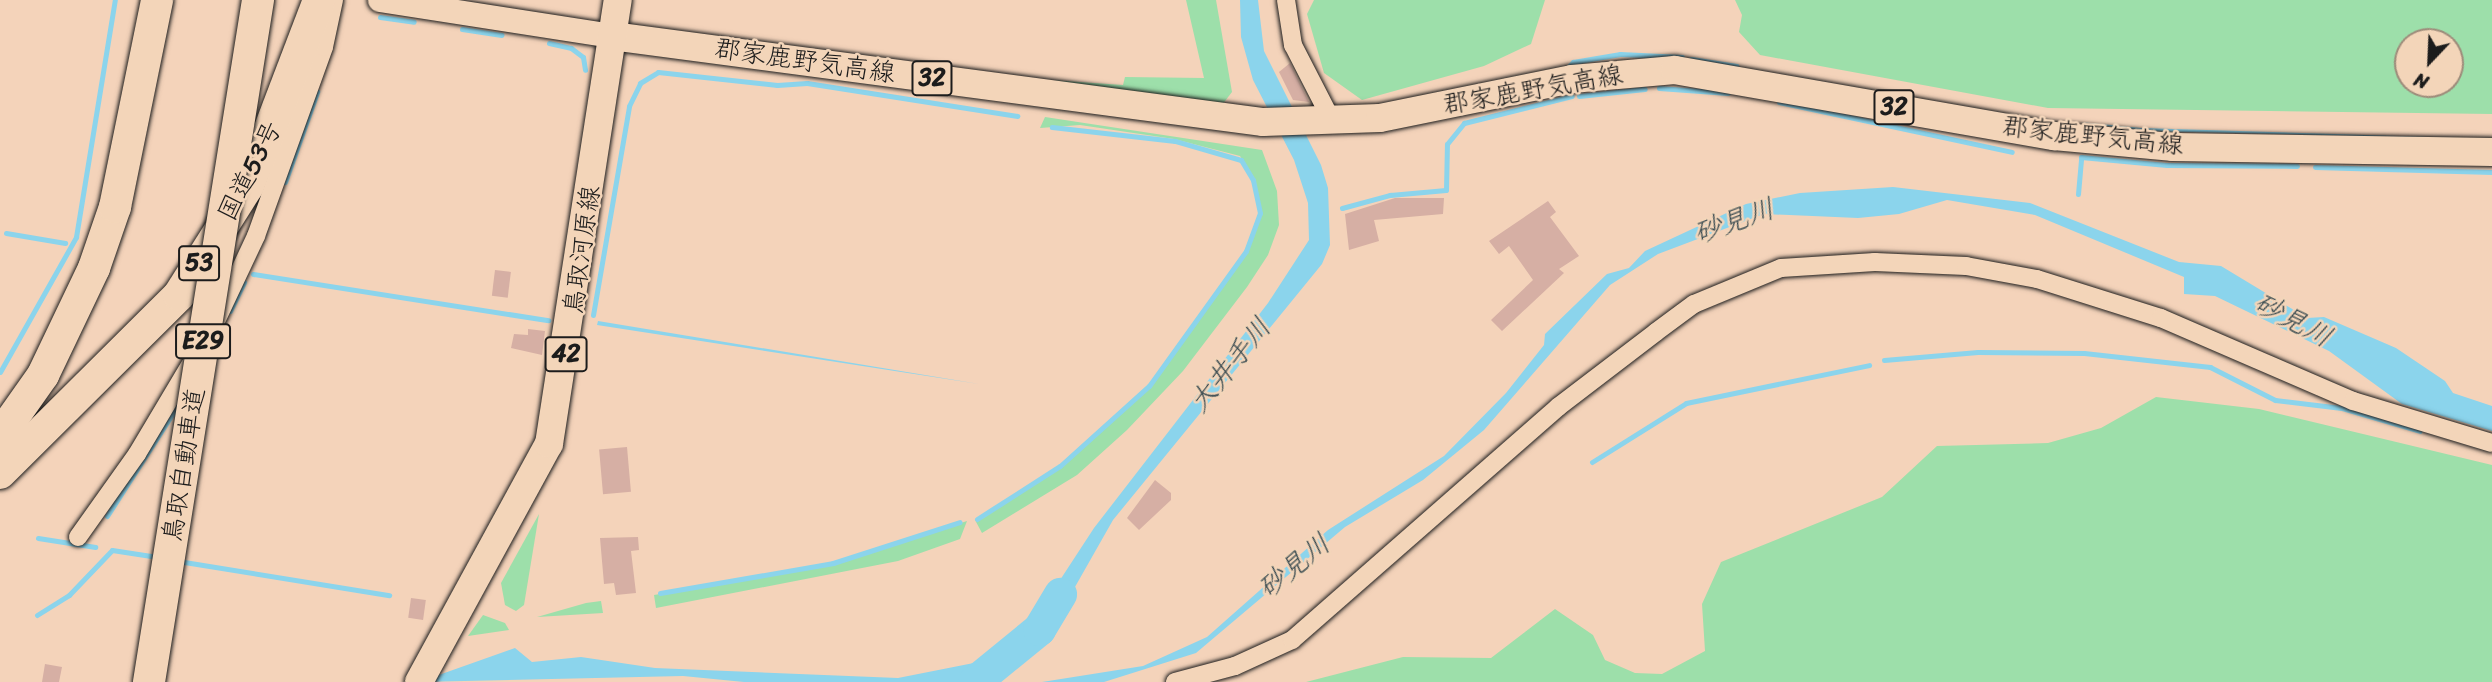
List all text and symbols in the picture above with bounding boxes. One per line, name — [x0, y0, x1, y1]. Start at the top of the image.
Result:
north arrow — [2394, 28, 2464, 98]
street label: 郡家鹿野気高線 — [713, 33, 897, 89]
road number: 32 — [911, 57, 953, 98]
street label: 郡家鹿野気高線 — [1441, 59, 1625, 121]
text: N — [2409, 63, 2434, 99]
road number: 32 — [1873, 86, 1915, 128]
street label: 郡家鹿野気高線 — [2001, 111, 2185, 161]
street label: 国道53号 — [212, 116, 288, 226]
street label: 鳥取河原線 — [558, 183, 606, 317]
water label: 砂見川 — [1689, 191, 1779, 251]
road number: 53 — [178, 242, 220, 284]
water label: 砂見川 — [2248, 285, 2338, 355]
water label: 大井手川 — [1182, 311, 1278, 419]
road number: E29 — [175, 320, 231, 362]
road number: 42 — [543, 334, 589, 374]
street label: 鳥取自動車道 — [156, 386, 212, 544]
water label: 砂見川 — [1251, 527, 1337, 605]

